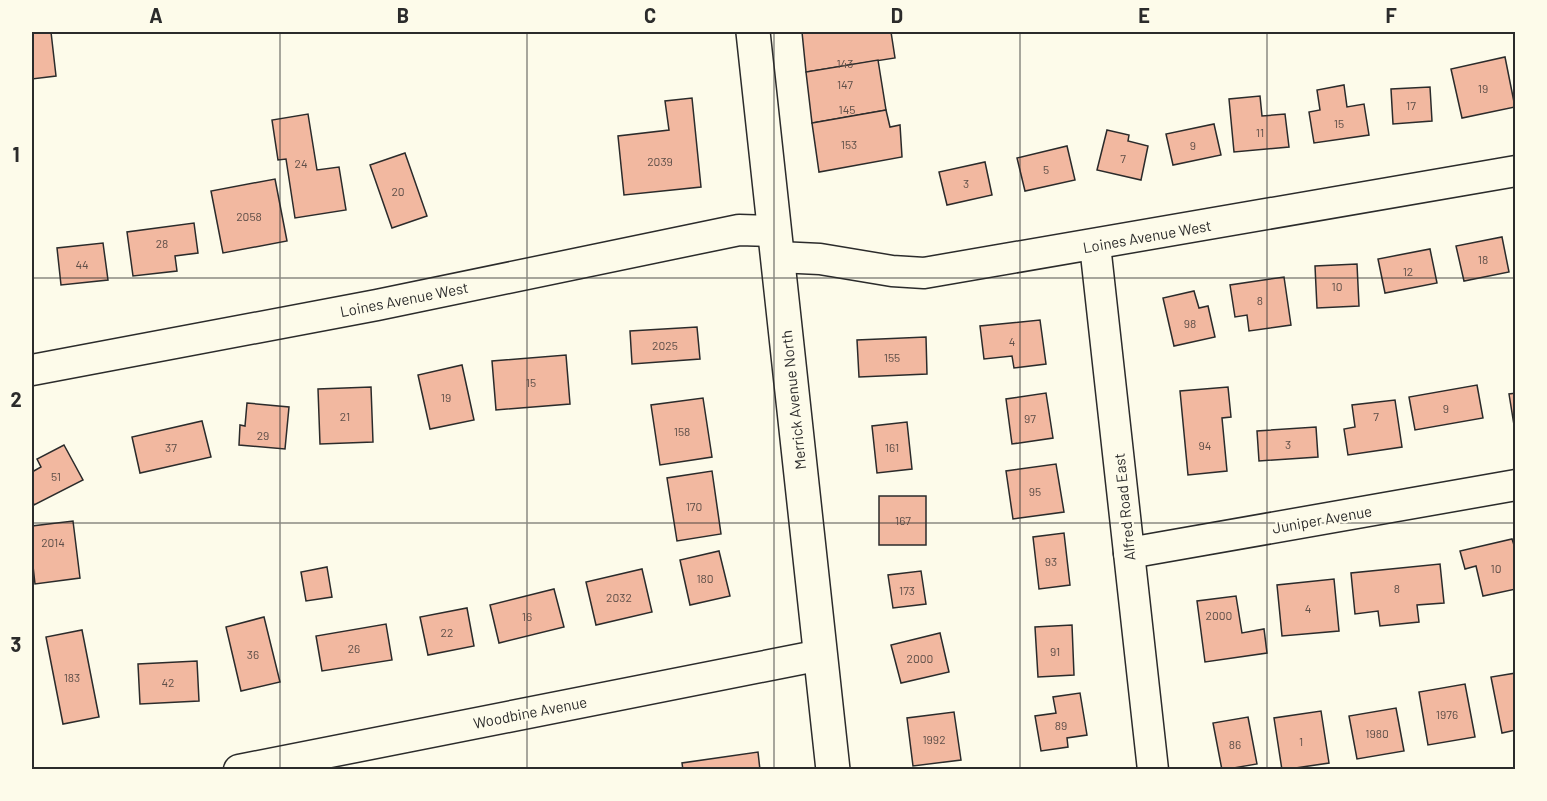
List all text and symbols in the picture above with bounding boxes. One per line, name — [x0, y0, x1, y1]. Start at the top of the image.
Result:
text: A — [149, 3, 163, 27]
text: B — [397, 3, 409, 27]
text: C — [644, 3, 656, 27]
text: D — [891, 3, 903, 27]
text: E — [1138, 3, 1150, 27]
text: F — [1385, 3, 1397, 27]
house number: 143 — [837, 56, 854, 70]
house number: 147 — [837, 77, 853, 91]
house number: 19 — [1478, 81, 1488, 95]
house number: 17 — [1406, 98, 1416, 112]
house number: 145 — [839, 102, 855, 116]
house number: 15 — [1334, 116, 1344, 130]
house number: 11 — [1256, 125, 1264, 139]
house number: 153 — [841, 137, 857, 151]
house number: 9 — [1190, 138, 1196, 152]
text: 1 — [12, 142, 20, 166]
house number: 7 — [1120, 151, 1126, 165]
house number: 2039 — [647, 154, 673, 168]
house number: 24 — [294, 156, 308, 170]
house number: 5 — [1043, 162, 1049, 176]
house number: 3 — [963, 176, 969, 190]
house number: 20 — [391, 184, 405, 198]
house number: 2058 — [236, 209, 262, 223]
street label: Loines Avenue West — [1081, 216, 1213, 256]
house number: 28 — [156, 236, 168, 250]
house number: 18 — [1478, 252, 1488, 266]
house number: 44 — [75, 257, 89, 271]
house number: 12 — [1403, 264, 1413, 278]
street label: Loines Avenue West — [338, 278, 470, 320]
house number: 10 — [1332, 279, 1342, 293]
house number: 8 — [1257, 293, 1263, 307]
house number: 98 — [1184, 316, 1196, 330]
street label: Merrick Avenue North — [777, 329, 809, 471]
house number: 4 — [1009, 334, 1015, 348]
house number: 2025 — [652, 338, 678, 352]
house number: 155 — [884, 350, 900, 364]
house number: 15 — [526, 375, 536, 389]
text: 2 — [10, 387, 22, 411]
house number: 19 — [441, 390, 451, 404]
house number: 9 — [1443, 401, 1449, 415]
house number: 21 — [340, 409, 350, 423]
house number: 7 — [1373, 409, 1379, 423]
house number: 97 — [1024, 411, 1036, 425]
house number: 158 — [674, 424, 690, 438]
house number: 29 — [257, 428, 269, 442]
house number: 3 — [1285, 437, 1291, 451]
house number: 94 — [1199, 438, 1211, 452]
house number: 37 — [165, 440, 177, 454]
house number: 161 — [885, 440, 899, 454]
street label: Alfred Road East — [1109, 452, 1139, 562]
house number: 51 — [51, 469, 61, 483]
house number: 95 — [1029, 484, 1041, 498]
house number: 170 — [686, 499, 702, 513]
street label: Juniper Avenue — [1271, 501, 1373, 537]
house number: 167 — [895, 513, 911, 527]
house number: 2014 — [41, 535, 65, 549]
house number: 93 — [1045, 554, 1057, 568]
house number: 10 — [1491, 561, 1501, 575]
house number: 180 — [696, 571, 714, 585]
house number: 8 — [1394, 581, 1400, 595]
house number: 173 — [899, 583, 915, 597]
house number: 2032 — [606, 590, 632, 604]
house number: 4 — [1305, 601, 1311, 615]
house number: 2000 — [1206, 608, 1232, 622]
house number: 16 — [522, 609, 532, 623]
house number: 22 — [441, 625, 453, 639]
text: 3 — [11, 632, 21, 656]
house number: 26 — [348, 641, 360, 655]
house number: 91 — [1050, 644, 1060, 658]
house number: 36 — [247, 647, 259, 661]
house number: 2000 — [907, 651, 933, 665]
house number: 183 — [64, 670, 80, 684]
house number: 42 — [161, 675, 175, 689]
street label: Woodbine Avenue — [472, 692, 588, 732]
house number: 1976 — [1436, 707, 1458, 721]
house number: 89 — [1055, 718, 1067, 732]
house number: 1980 — [1365, 726, 1389, 740]
house number: 1992 — [922, 732, 946, 746]
house number: 1 — [1299, 734, 1303, 748]
house number: 86 — [1229, 737, 1241, 751]

